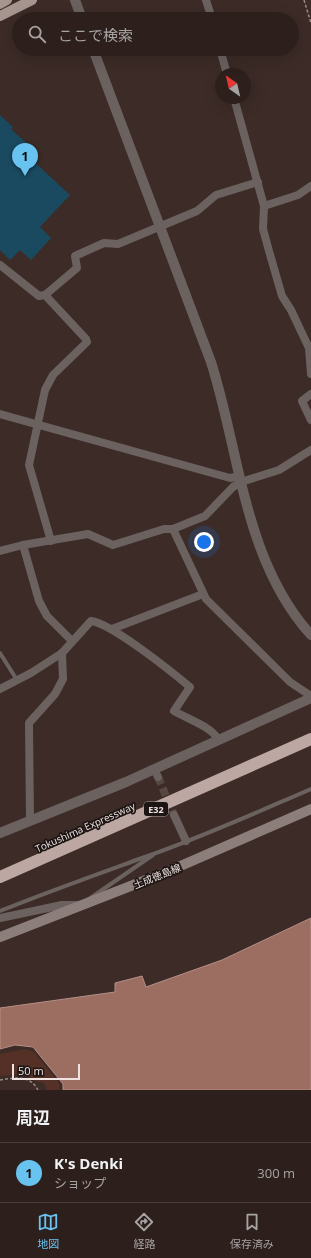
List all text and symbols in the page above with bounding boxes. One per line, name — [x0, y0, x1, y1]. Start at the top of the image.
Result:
search box — [12, 12, 299, 56]
icon: search — [26, 23, 48, 45]
text: ここで検索 — [58, 25, 133, 45]
north arrow — [215, 68, 251, 104]
pin: 1 — [12, 143, 38, 176]
your location — [194, 532, 214, 552]
street label: Tokushima Expressway — [33, 798, 138, 855]
road number: E32 — [144, 802, 168, 816]
street label: 土成徳島線 — [131, 860, 183, 892]
scale bar — [12, 1062, 80, 1081]
text: 50 m — [18, 1063, 44, 1078]
text: 周辺 — [16, 1106, 50, 1129]
text: K's Denki — [54, 1153, 123, 1173]
text: 1 — [25, 1164, 33, 1182]
text: 300 m — [257, 1164, 295, 1182]
text: ショップ — [54, 1174, 106, 1192]
tab: 地図 — [37, 1211, 59, 1251]
tab: 経路 — [133, 1211, 155, 1251]
tab: 保存済み — [230, 1211, 274, 1251]

